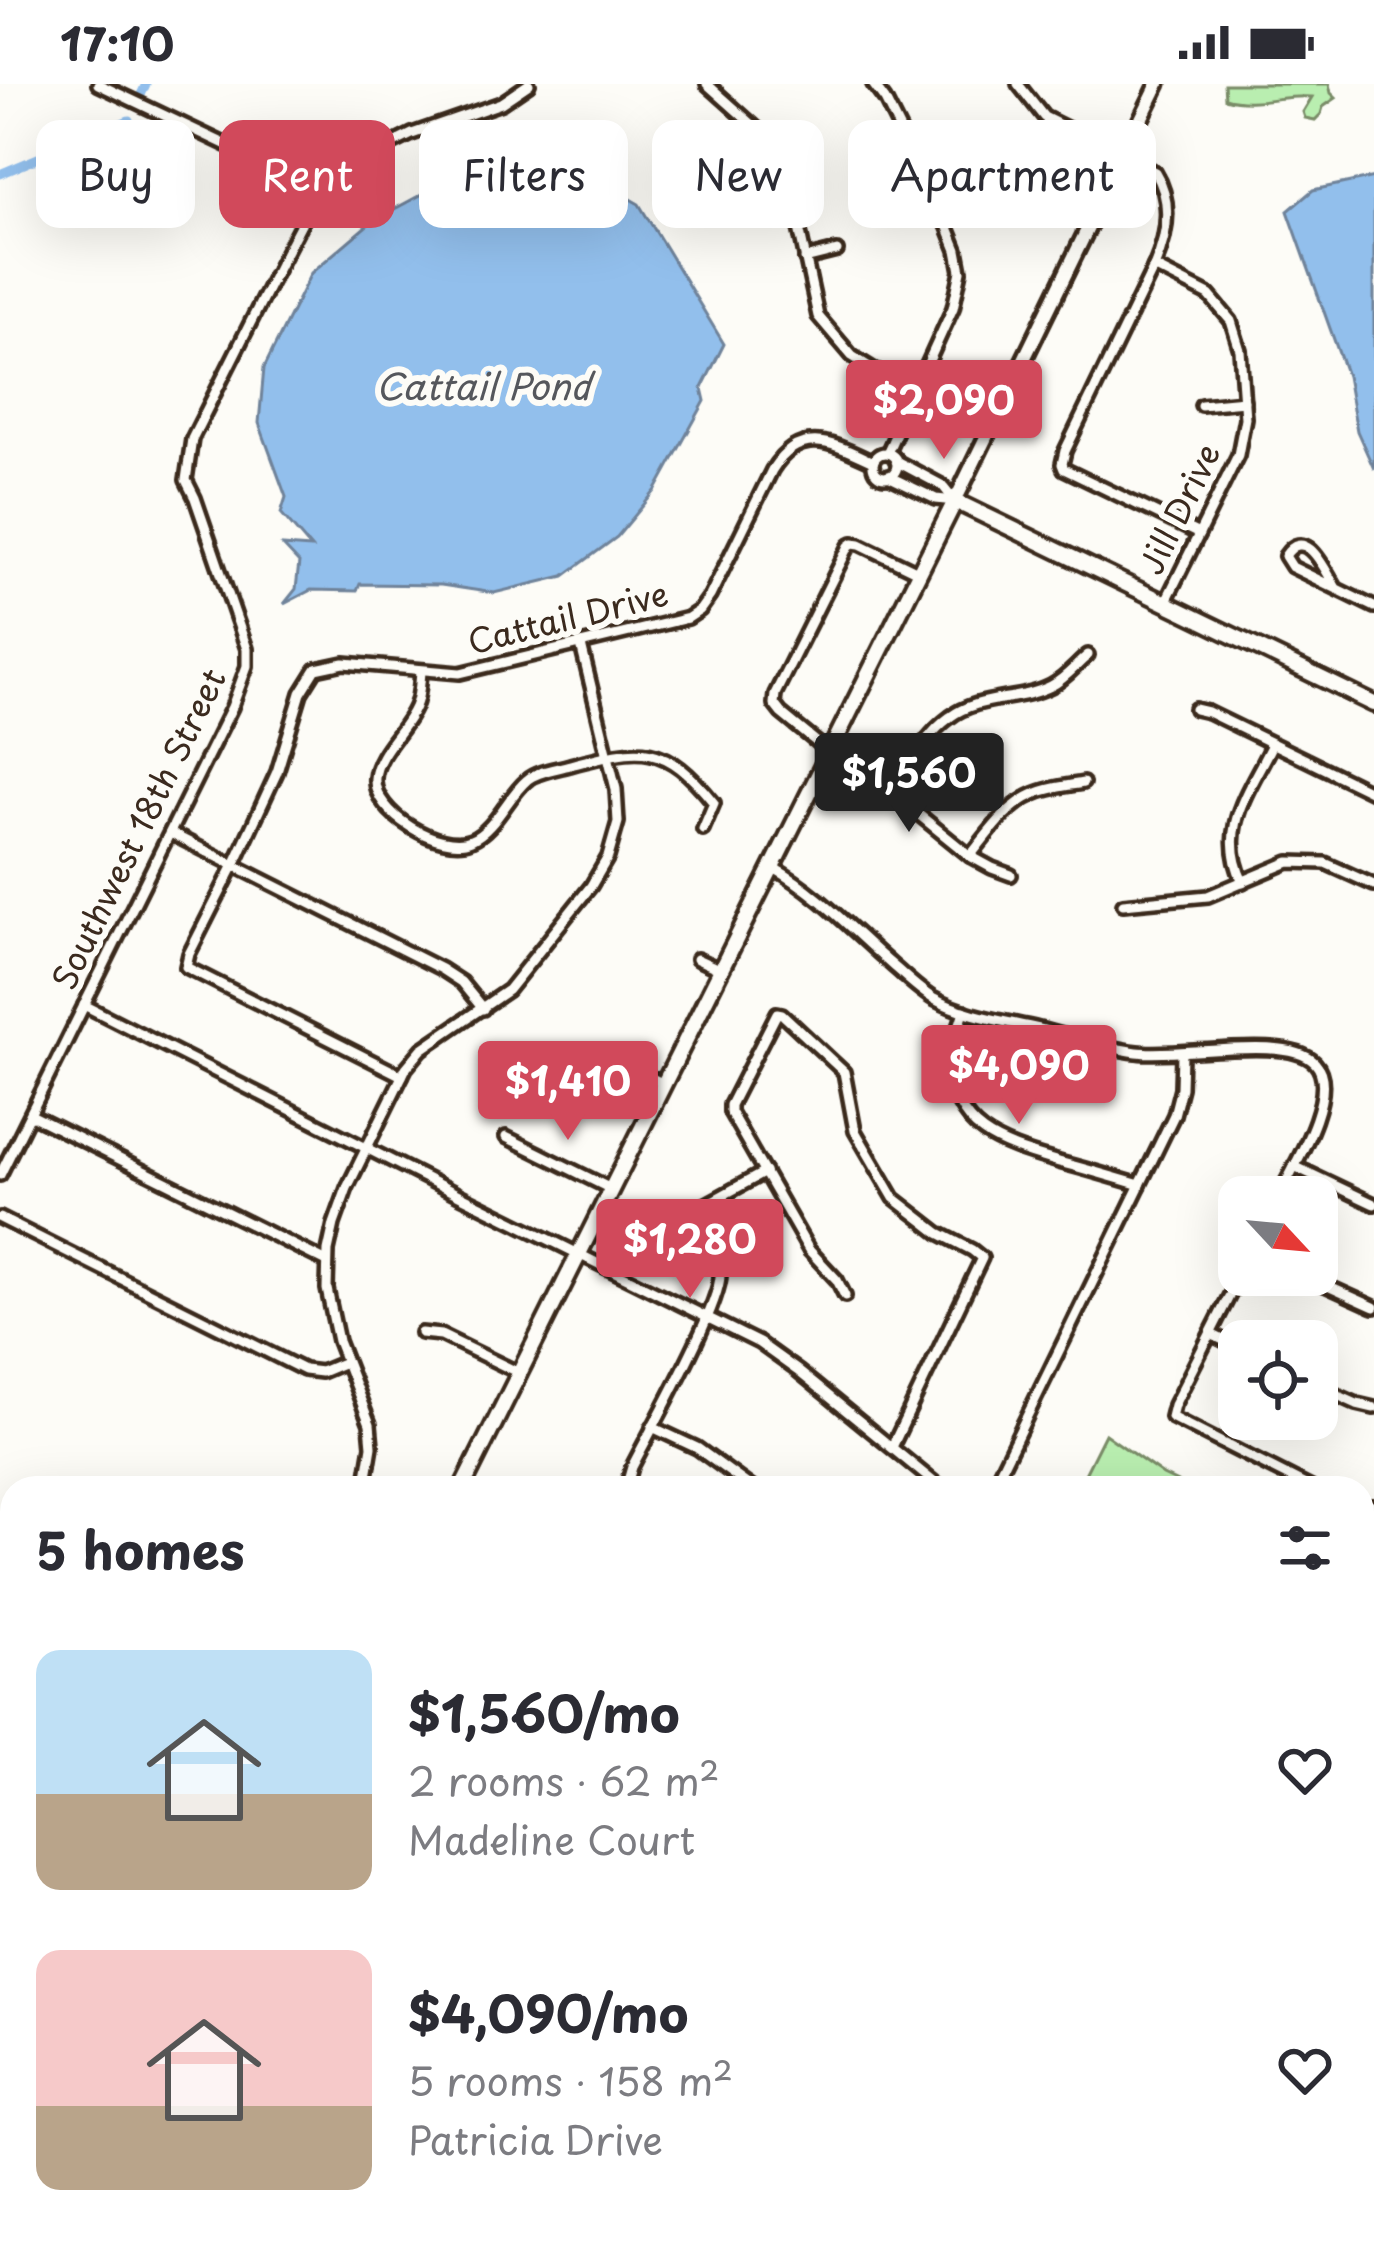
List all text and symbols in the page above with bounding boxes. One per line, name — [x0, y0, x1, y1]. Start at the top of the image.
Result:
text: 17:10 — [60, 8, 174, 76]
chip: Buy — [36, 120, 195, 228]
chip: Rent — [219, 120, 395, 228]
chip: Filters — [419, 120, 628, 228]
chip: New — [652, 120, 824, 228]
chip: Apartment — [848, 120, 1156, 228]
water label: Cattail Pond — [376, 358, 596, 412]
pin: $2,090 — [846, 360, 1042, 462]
text: $2,090 — [873, 369, 1015, 428]
street label: Jill Drive — [1125, 434, 1231, 582]
street label: Cattail Drive — [462, 567, 673, 665]
street label: Southwest 18th Street — [38, 659, 237, 997]
pin: $1,560 — [811, 733, 1007, 835]
text: $1,560 — [842, 742, 976, 801]
pin: $4,090 — [921, 1025, 1117, 1127]
text: $4,090 — [948, 1034, 1090, 1093]
pin: $1,410 — [470, 1041, 666, 1143]
text: $1,410 — [505, 1050, 631, 1109]
north arrow — [1218, 1176, 1338, 1296]
map controls — [1218, 1176, 1338, 1440]
pin: $1,280 — [592, 1199, 788, 1301]
text: $1,280 — [623, 1208, 757, 1267]
button: locate — [1218, 1320, 1338, 1440]
text: 5 homes — [36, 1510, 245, 1587]
icon: filters — [1272, 1515, 1338, 1581]
text: $1,560/mo — [408, 1673, 680, 1750]
icon: home — [132, 1698, 276, 1842]
icon: heart — [1272, 1737, 1338, 1803]
text: 2 rooms · 62 m² — [408, 1750, 720, 1809]
text: Madeline Court — [408, 1809, 695, 1868]
text: $4,090/mo — [408, 1973, 688, 2050]
icon: home — [132, 1998, 276, 2142]
icon: heart — [1272, 2037, 1338, 2103]
text: 5 rooms · 158 m² — [408, 2050, 733, 2109]
text: Patricia Drive — [408, 2109, 663, 2168]

